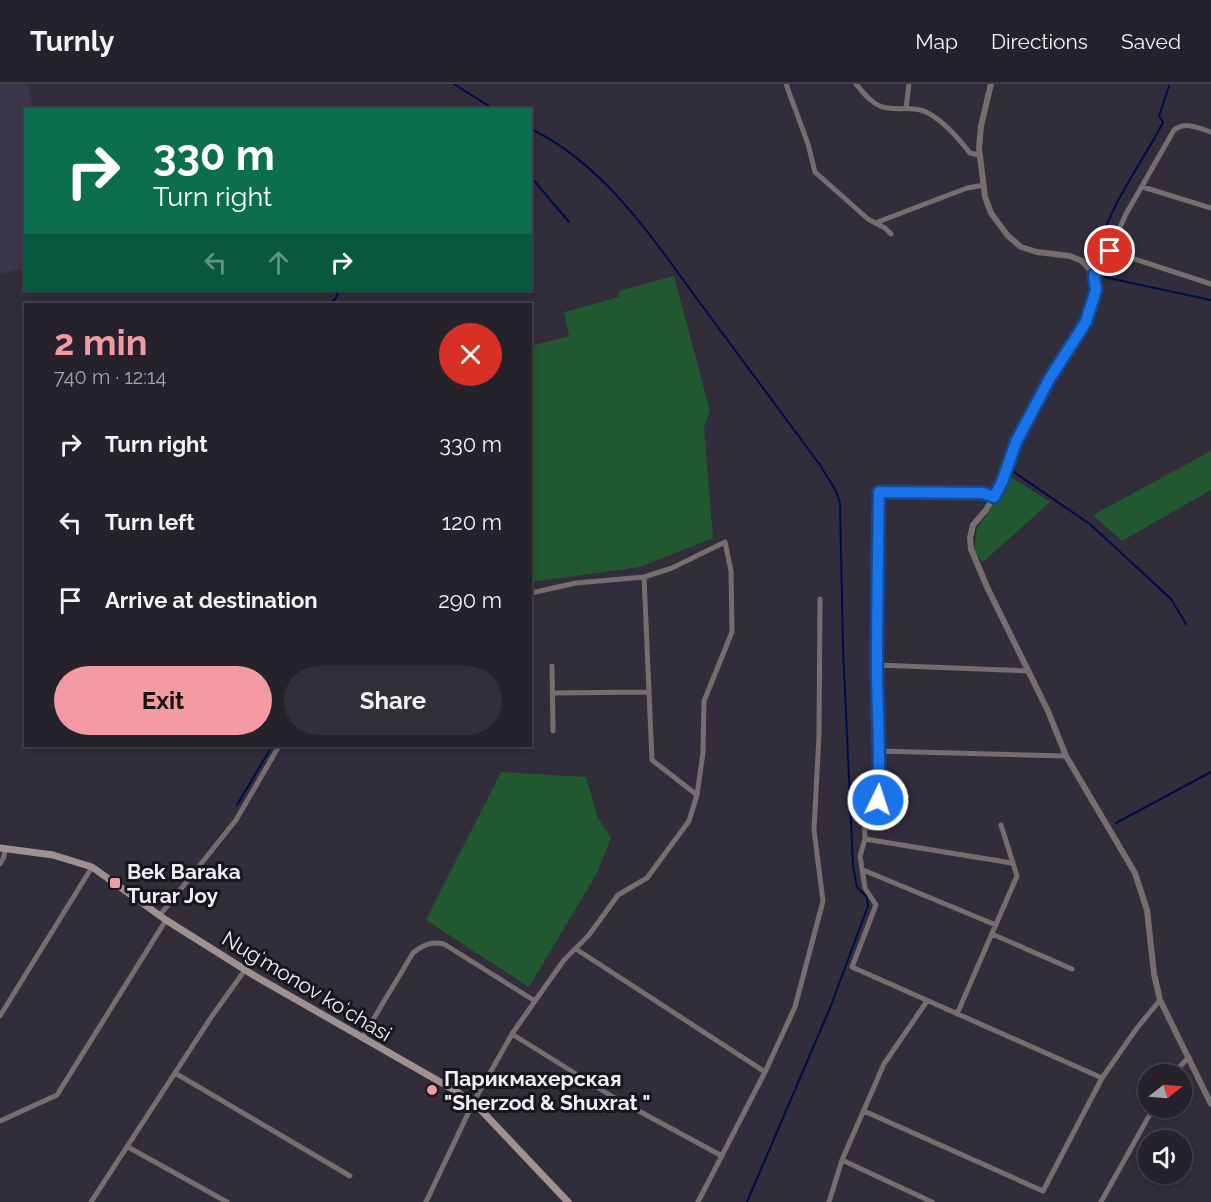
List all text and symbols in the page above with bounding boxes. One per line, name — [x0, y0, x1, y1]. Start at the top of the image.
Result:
text: Turnly — [30, 25, 114, 58]
text: Map — [915, 29, 958, 54]
text: Directions — [991, 29, 1088, 54]
text: Saved — [1121, 29, 1181, 54]
text: 330 m — [153, 131, 275, 180]
icon: right — [54, 132, 132, 210]
text: Turn right — [153, 181, 272, 212]
pin — [1084, 225, 1135, 276]
icon: arrive — [1093, 234, 1126, 267]
icon: left — [199, 246, 232, 279]
icon: ahead — [262, 246, 295, 279]
icon: right — [325, 246, 358, 279]
text: 2 min — [54, 321, 147, 363]
button: close — [439, 323, 502, 386]
text: 740 m · 12:14 — [54, 365, 167, 389]
icon: right — [54, 428, 87, 461]
text: Turn right — [105, 431, 208, 457]
text: 330 m — [439, 431, 502, 457]
icon: left — [54, 506, 87, 539]
text: Turn left — [105, 509, 195, 535]
text: 120 m — [442, 509, 502, 535]
icon: arrive — [54, 584, 87, 617]
text: Arrive at destination — [105, 587, 318, 613]
text: 290 m — [438, 587, 502, 613]
button: Exit — [54, 666, 272, 735]
button: Share — [284, 666, 502, 735]
position arrow — [846, 768, 910, 832]
place label: Bek Baraka Turar Joy — [127, 859, 241, 908]
marker: Bek Baraka Turar Joy — [108, 876, 122, 890]
street label: Nugʻmonov koʻchasi — [218, 926, 396, 1046]
north arrow — [1138, 1064, 1192, 1118]
map controls — [1138, 1064, 1192, 1184]
place label: Парикмахерская "Sherzod & Shuxrat " — [444, 1066, 651, 1115]
marker: Парикмахерская "Sherzod & Shuxrat " — [425, 1083, 439, 1097]
button: sound — [1138, 1130, 1192, 1184]

